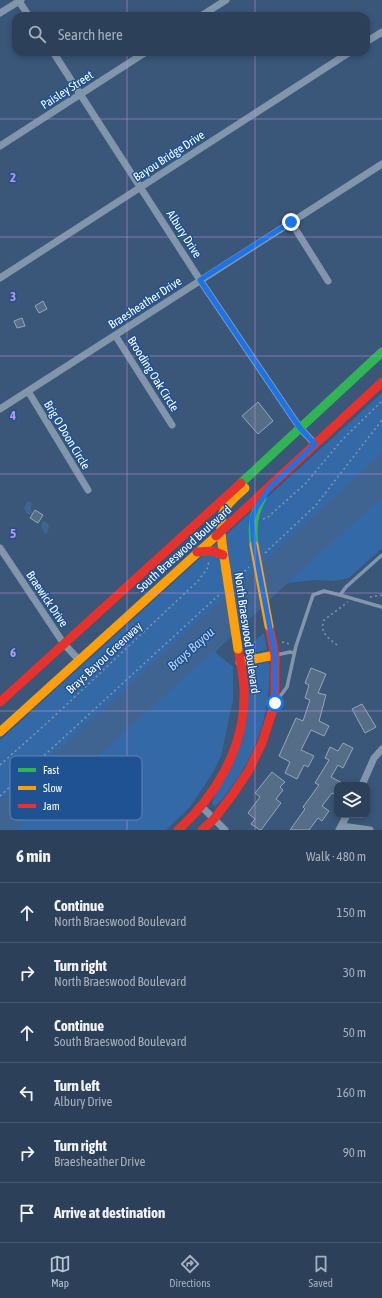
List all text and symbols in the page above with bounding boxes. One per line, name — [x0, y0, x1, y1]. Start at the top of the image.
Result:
search box — [12, 12, 370, 56]
icon: search — [26, 23, 48, 45]
text: Search here — [58, 26, 123, 43]
street label: Paisley Street — [38, 68, 96, 112]
street label: Bayou Bridge Drive — [131, 128, 207, 184]
text: 2 — [10, 170, 16, 185]
street label: Albury Drive — [163, 208, 205, 260]
route end — [282, 213, 300, 231]
street label: Braesheather Drive — [106, 274, 184, 332]
text: 3 — [10, 289, 16, 304]
street label: Brooding Oak Circle — [124, 334, 182, 414]
street label: Brig O Doon Circle — [41, 398, 93, 472]
text: 4 — [9, 408, 16, 423]
street label: South Braeswood Boulevard — [134, 503, 234, 595]
text: 5 — [10, 526, 16, 541]
street label: Braewick Drive — [23, 568, 71, 630]
street label: North Braeswood Boulevard — [232, 572, 262, 694]
street label: Brays Bayou Greenway — [63, 619, 145, 697]
water label: Brays Bayou — [165, 624, 217, 674]
text: 6 — [10, 645, 16, 660]
route start — [266, 694, 284, 712]
legend — [10, 756, 142, 820]
text: Fast — [43, 764, 59, 776]
text: Slow — [43, 782, 62, 794]
map controls — [334, 782, 370, 818]
button: layers — [334, 782, 370, 818]
text: Jam — [43, 800, 60, 812]
text: 6 min — [16, 846, 51, 866]
text: Walk · 480 m — [306, 849, 366, 864]
text: Continue — [54, 897, 104, 914]
icon: ahead — [16, 902, 38, 924]
text: 150 m — [337, 905, 366, 920]
text: North Braeswood Boulevard — [54, 914, 186, 929]
text: Turn right — [54, 957, 107, 974]
icon: right — [16, 962, 38, 984]
text: 30 m — [343, 965, 366, 980]
text: North Braeswood Boulevard — [54, 974, 186, 989]
text: Continue — [54, 1017, 104, 1034]
icon: ahead — [16, 1022, 38, 1044]
text: 50 m — [343, 1025, 366, 1040]
text: South Braeswood Boulevard — [54, 1034, 187, 1049]
text: Turn left — [54, 1077, 100, 1094]
icon: left — [16, 1082, 38, 1104]
text: 160 m — [337, 1085, 366, 1100]
text: Albury Drive — [54, 1094, 112, 1109]
text: Turn right — [54, 1137, 107, 1154]
icon: right — [16, 1142, 38, 1164]
text: 90 m — [343, 1145, 366, 1160]
text: Braesheather Drive — [54, 1154, 145, 1169]
icon: arrive — [16, 1202, 38, 1224]
text: Arrive at destination — [54, 1204, 165, 1221]
tab: Map — [49, 1253, 71, 1289]
tab: Directions — [169, 1253, 210, 1289]
tab: Saved — [309, 1253, 333, 1289]

